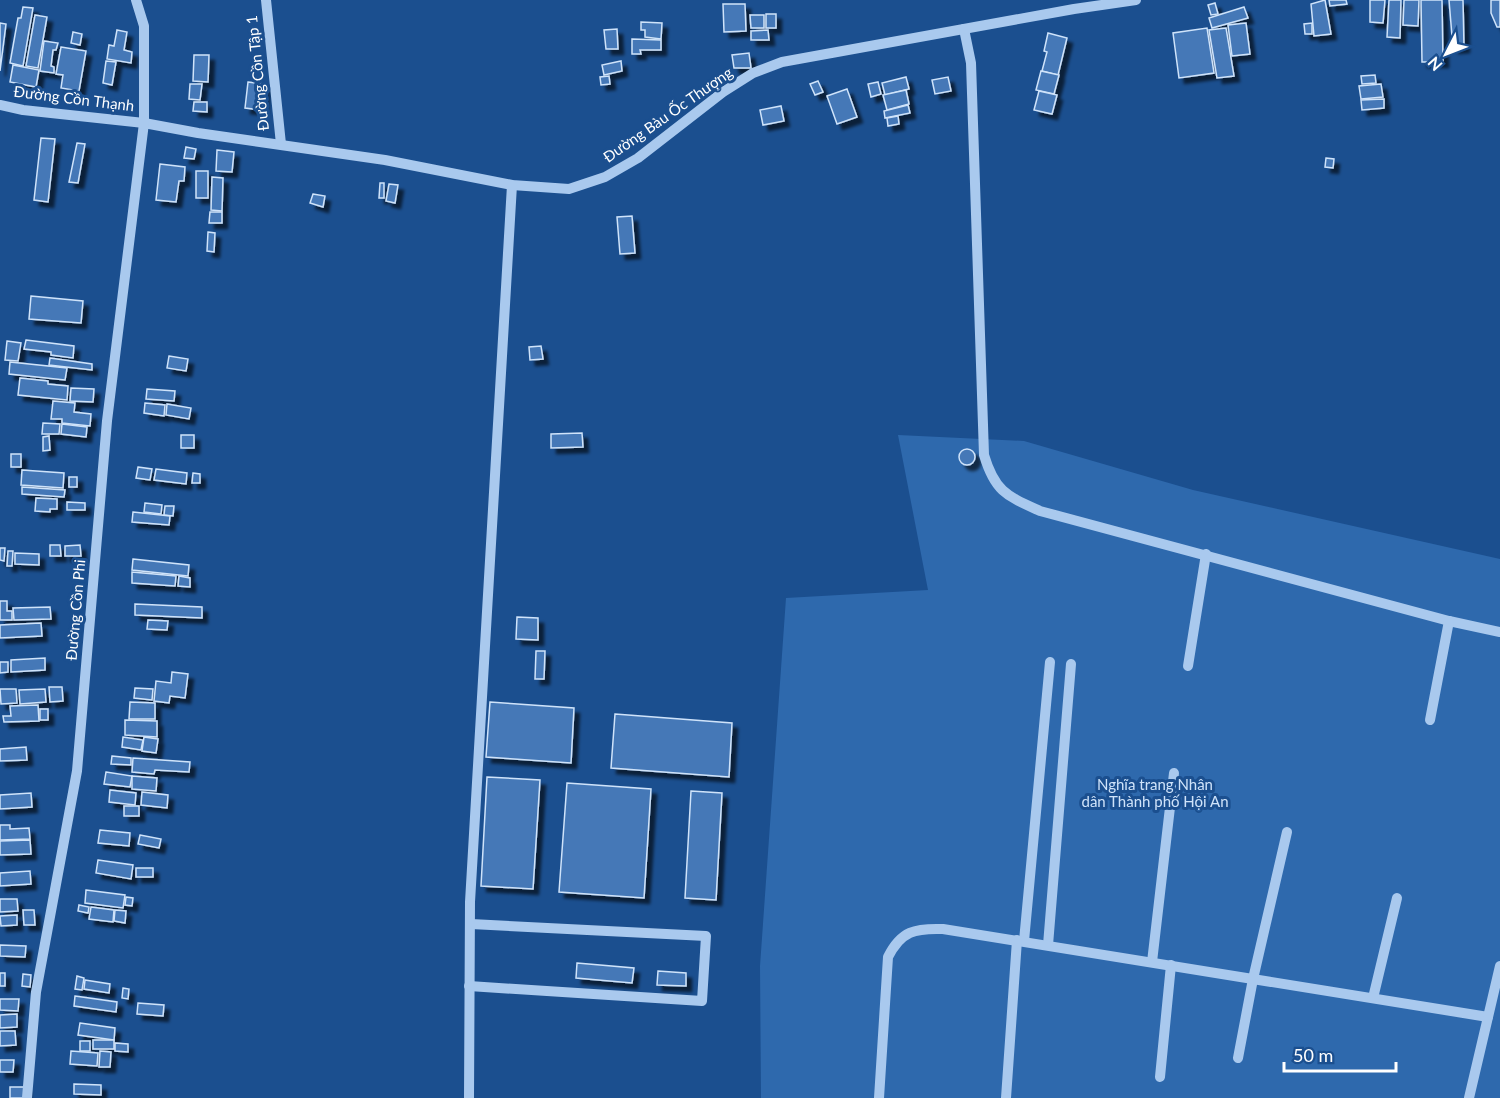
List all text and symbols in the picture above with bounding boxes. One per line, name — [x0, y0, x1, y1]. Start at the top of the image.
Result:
street label: Đường Cồn Tập 1 — [242, 14, 272, 132]
north arrow — [1416, 24, 1476, 84]
text: N — [1423, 53, 1446, 75]
street label: Đường Bàu Ốc Thượng — [599, 62, 736, 166]
street label: Đường Cồn Thạnh — [13, 82, 136, 114]
street label: Đường Cồn Phi — [62, 559, 88, 661]
park label: Nghĩa trang Nhân dân Thành phố Hội An — [1081, 775, 1229, 810]
scale bar — [1284, 1035, 1396, 1073]
text: 50 m — [1293, 1044, 1333, 1066]

